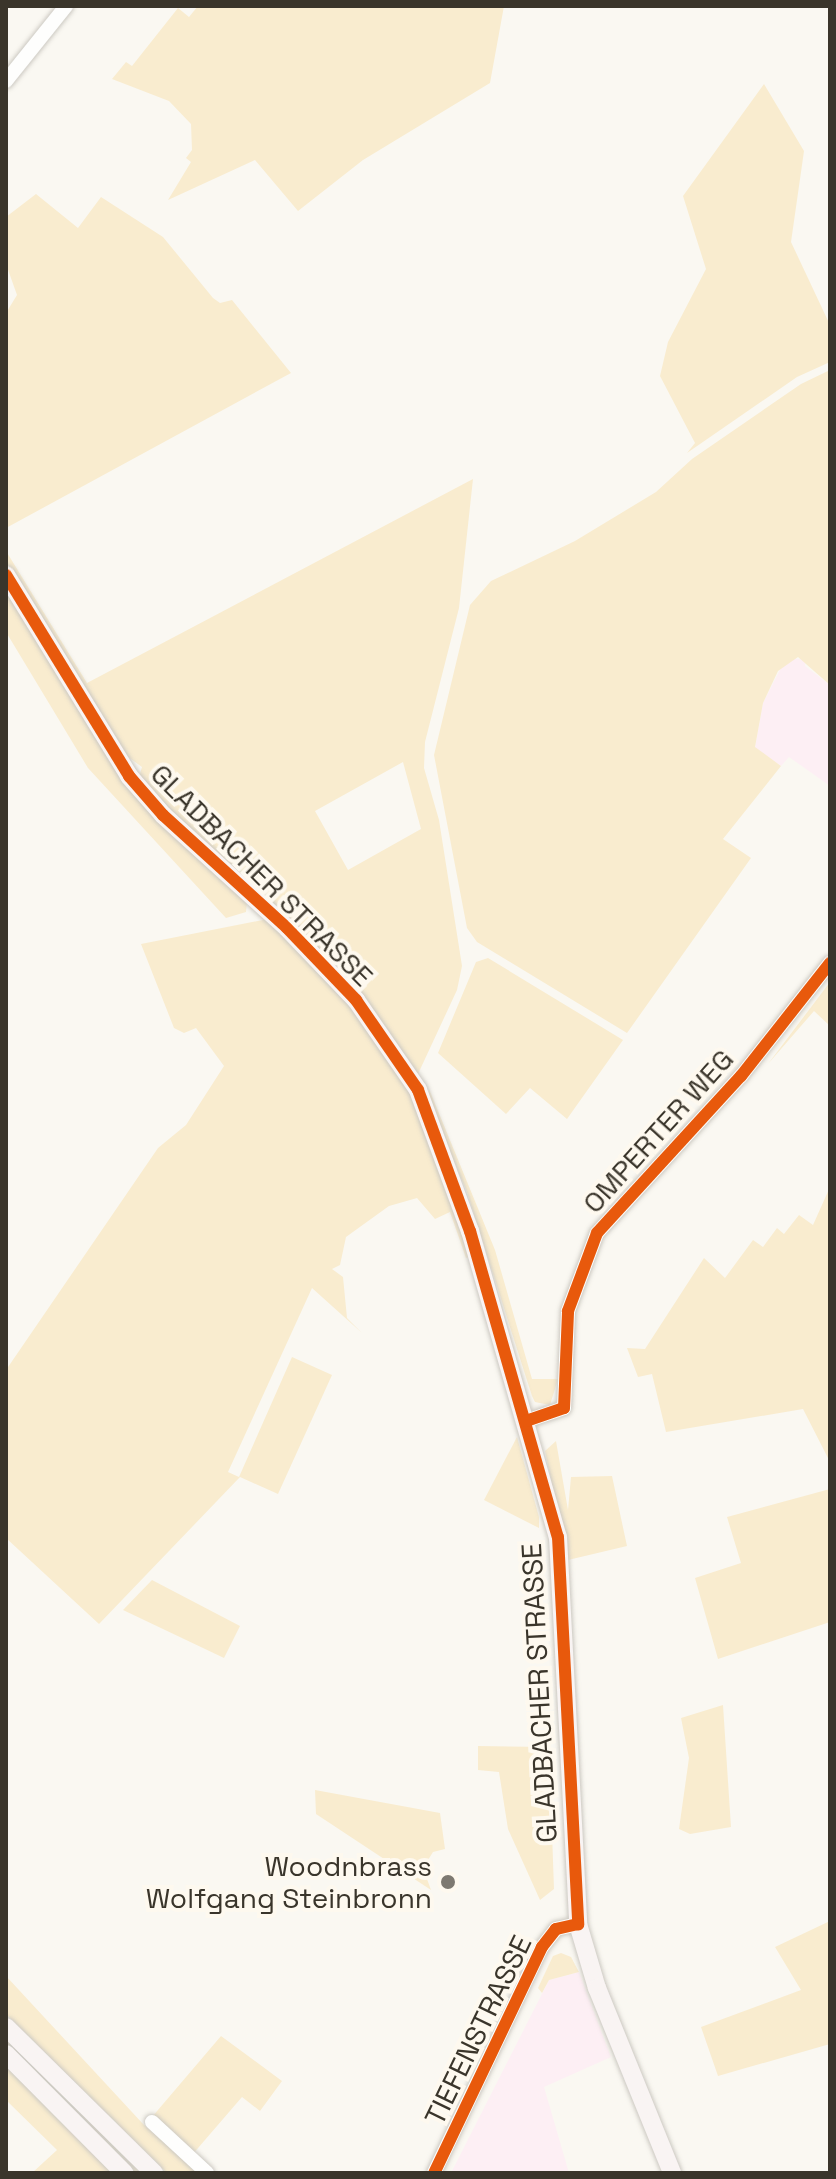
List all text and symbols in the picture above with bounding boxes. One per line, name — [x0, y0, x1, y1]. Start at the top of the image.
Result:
street label: GLADBACHER STRASSE — [144, 757, 380, 993]
street label: OMPERTER WEG — [576, 1042, 740, 1220]
street label: GLADBACHER STRASSE — [514, 1542, 564, 1844]
place label: Woodnbrass Wolfgang Steinbronn — [146, 1849, 432, 1915]
marker: Woodnbrass Wolfgang Steinbronn — [439, 1873, 457, 1891]
street label: TIEFENSTRASSE — [418, 1930, 538, 2130]

